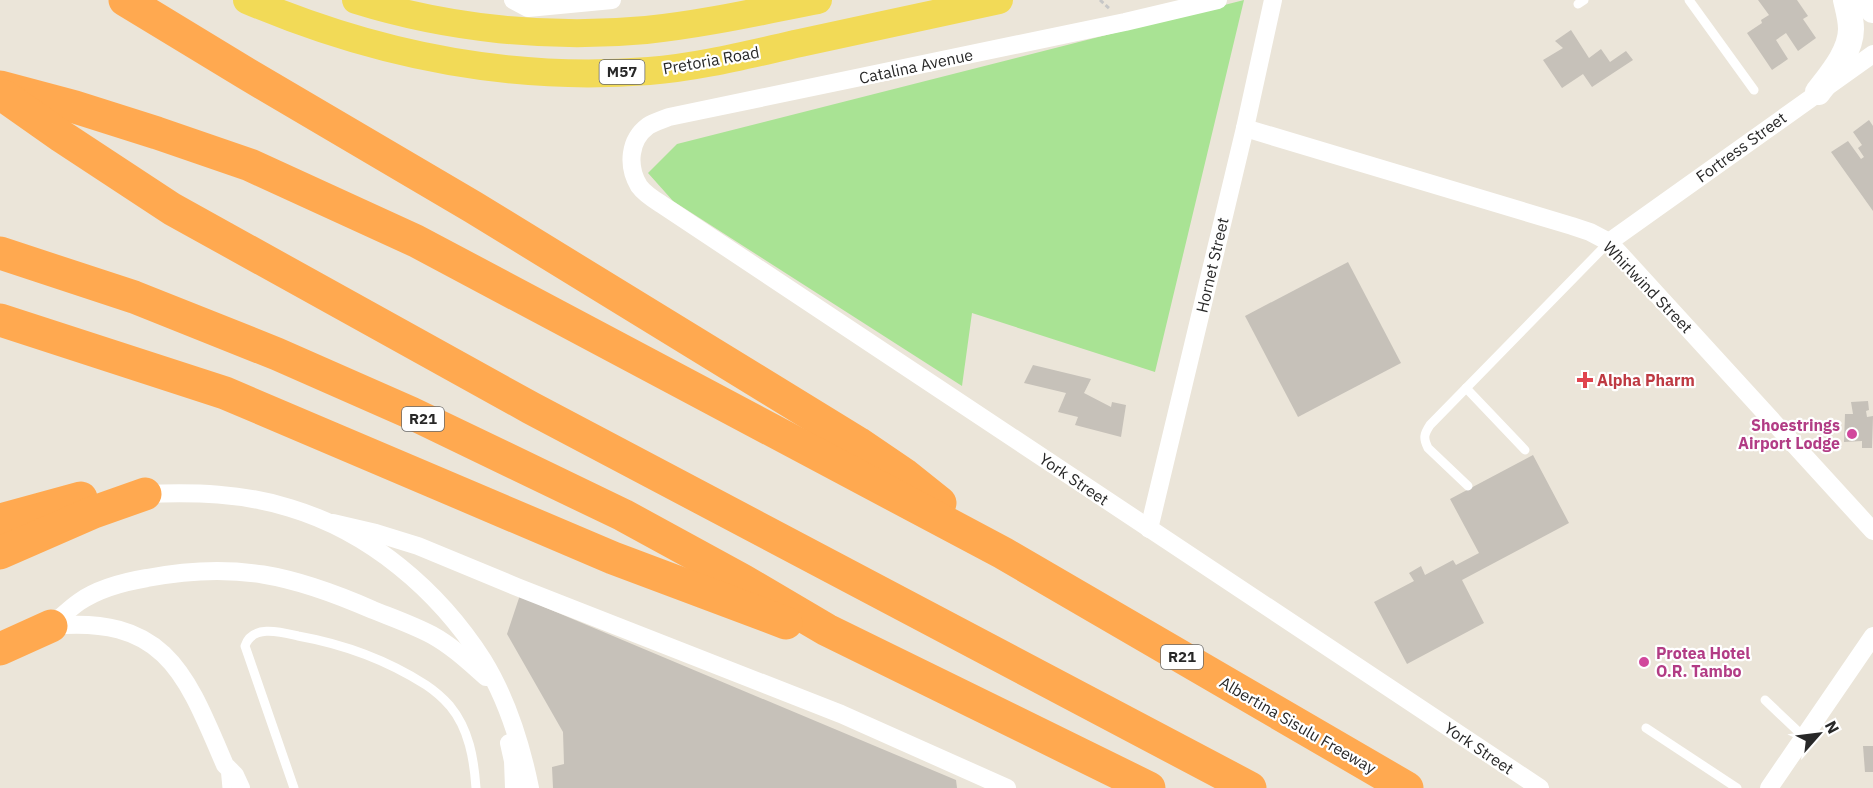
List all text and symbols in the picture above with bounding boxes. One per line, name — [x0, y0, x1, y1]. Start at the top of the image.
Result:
street label: Pretoria Road — [661, 42, 761, 78]
street label: Catalina Avenue — [857, 44, 975, 88]
road number: M57 — [600, 60, 644, 84]
street label: Fortress Street — [1692, 108, 1790, 186]
street label: Hornet Street — [1191, 215, 1233, 315]
street label: Whirlwind Street — [1599, 237, 1697, 337]
place label: Alpha Pharm — [1597, 370, 1695, 390]
marker: Alpha Pharm — [1578, 373, 1592, 387]
road number: R21 — [402, 407, 444, 431]
place label: Shoestrings Airport Lodge — [1738, 415, 1840, 453]
marker: Shoestrings Airport Lodge — [1845, 427, 1859, 441]
street label: York Street — [1035, 448, 1113, 510]
place label: Protea Hotel O.R. Tambo — [1656, 643, 1750, 681]
road number: R21 — [1161, 645, 1203, 669]
marker: Protea Hotel O.R. Tambo — [1637, 655, 1651, 669]
street label: Albertina Sisulu Freeway — [1216, 672, 1380, 778]
north arrow — [1789, 704, 1849, 764]
street label: York Street — [1440, 717, 1518, 779]
text: N — [1821, 717, 1844, 737]

